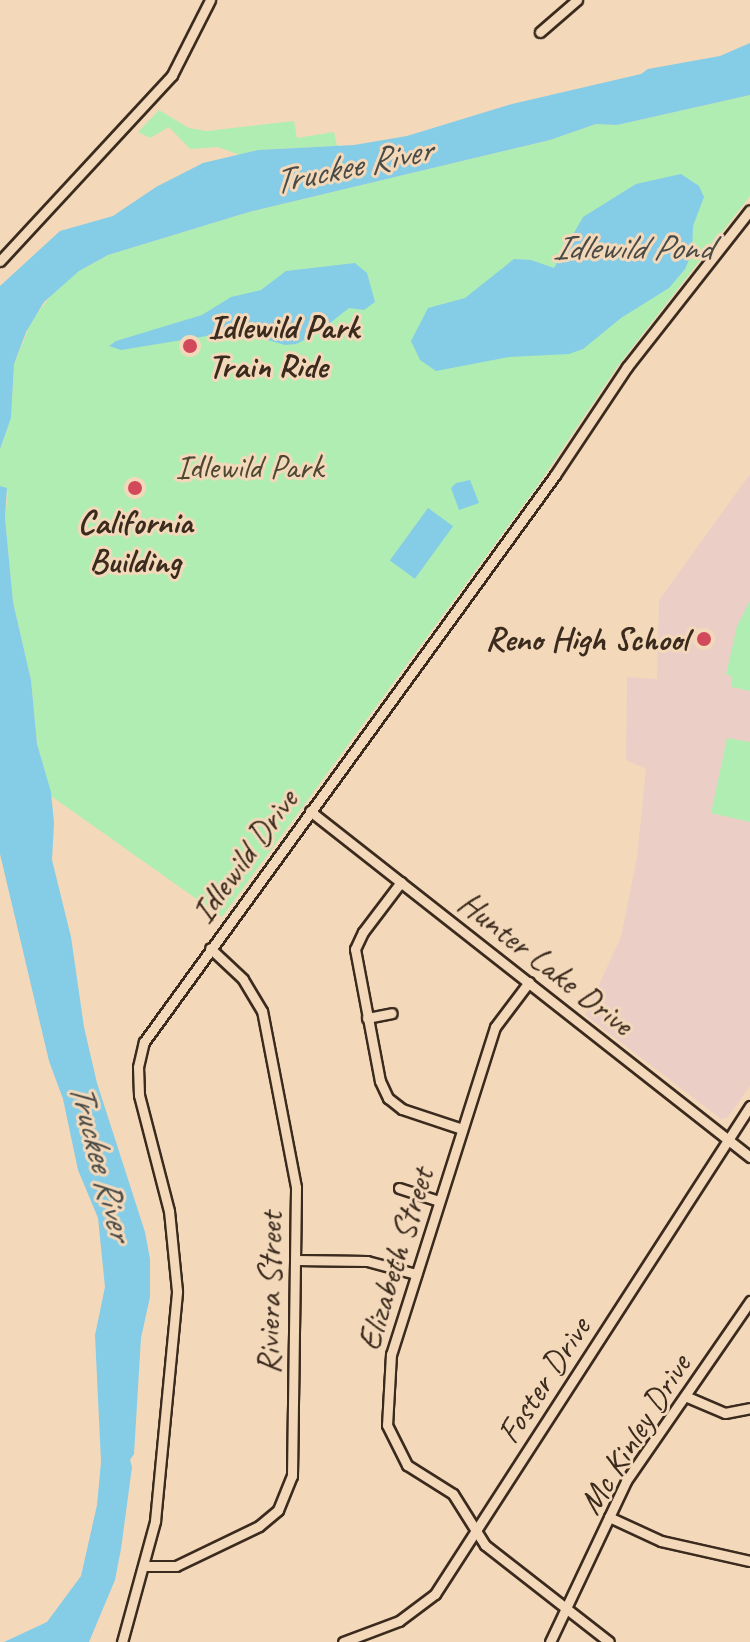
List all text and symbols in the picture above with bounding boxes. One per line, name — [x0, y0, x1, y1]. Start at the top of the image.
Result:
water label: Truckee River — [269, 128, 435, 204]
water label: Idlewild Pond — [553, 226, 711, 270]
place label: Idlewild Park Train Ride — [208, 306, 360, 386]
marker: Idlewild Park Train Ride — [179, 335, 201, 357]
park label: Idlewild Park — [175, 447, 323, 487]
marker: California Building — [126, 479, 144, 497]
place label: California Building — [77, 501, 193, 580]
place label: Reno High School — [485, 619, 688, 659]
marker: Reno High School — [695, 630, 713, 648]
street label: Idlewild Drive — [182, 781, 306, 931]
street label: Hunter Lake Drive — [450, 882, 642, 1044]
water label: Truckee River — [59, 1078, 143, 1244]
street label: Elizabeth Street — [348, 1163, 442, 1355]
street label: Riviera Street — [247, 1211, 291, 1375]
street label: Foster Drive — [487, 1309, 599, 1451]
street label: Mc Kinley Drive — [569, 1346, 699, 1522]

